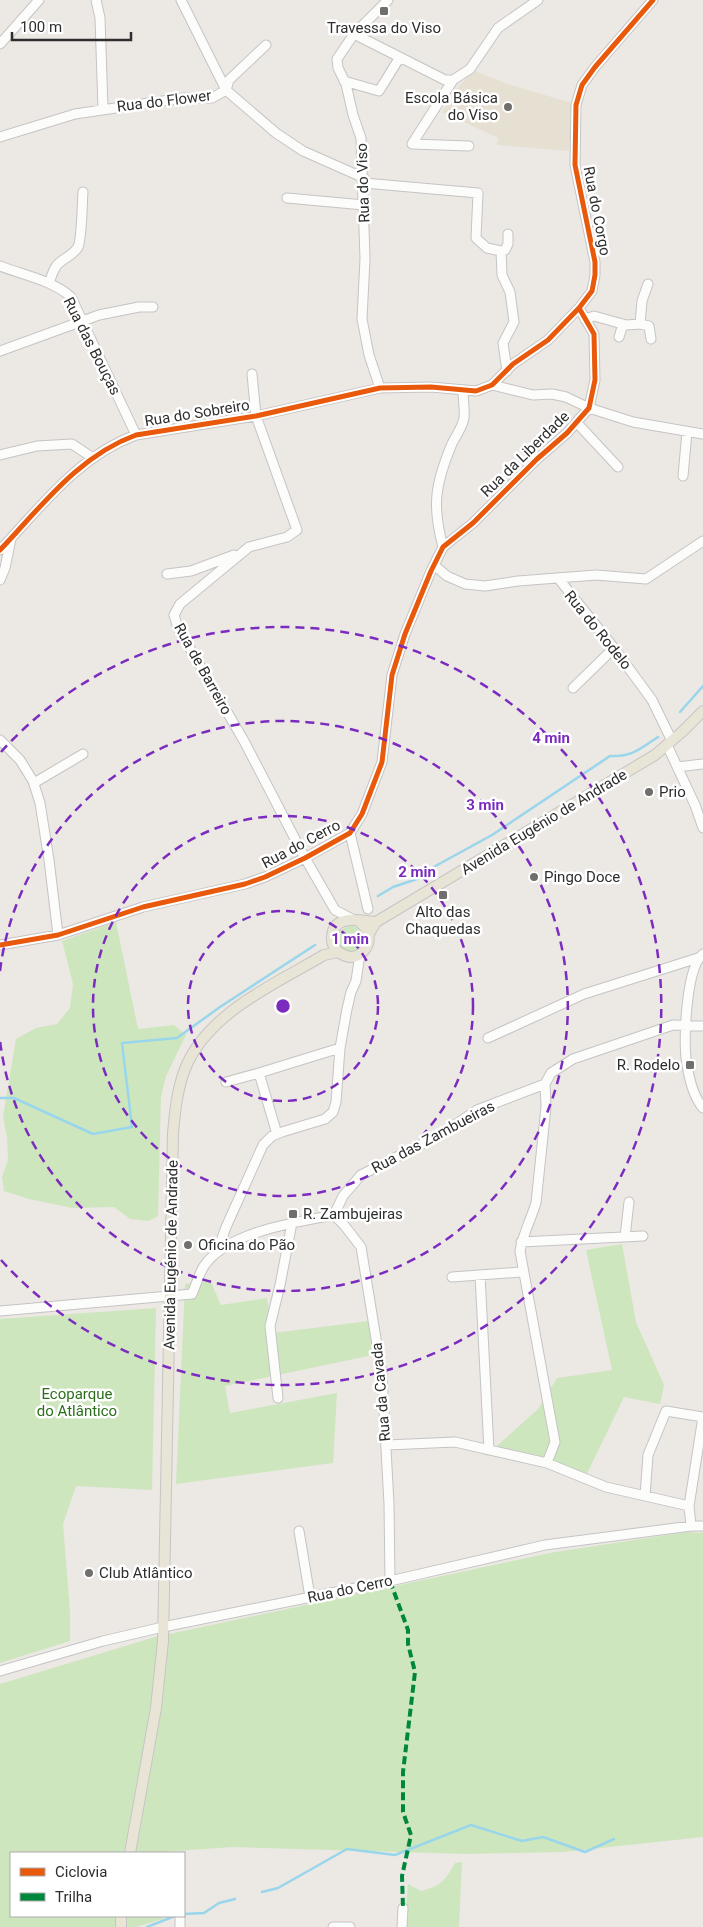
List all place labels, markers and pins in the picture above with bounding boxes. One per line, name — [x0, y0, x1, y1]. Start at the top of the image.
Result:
marker: Travessa do Viso — [378, 5, 390, 17]
place label: Travessa do Viso — [327, 19, 441, 37]
place label: Escola Básica do Viso — [405, 89, 498, 124]
marker: Escola Básica do Viso — [502, 101, 514, 113]
place label: Prio — [659, 783, 686, 801]
marker: Prio — [643, 786, 655, 798]
place label: Pingo Doce — [544, 868, 620, 886]
marker: Pingo Doce — [528, 871, 540, 883]
marker: Alto das Chaquedas — [437, 889, 449, 901]
place label: Alto das Chaquedas — [405, 903, 481, 938]
centre of rings — [274, 997, 292, 1015]
place label: R. Rodelo — [617, 1056, 680, 1074]
marker: R. Rodelo — [684, 1059, 696, 1071]
place label: R. Zambujeiras — [303, 1205, 403, 1223]
marker: R. Zambujeiras — [287, 1208, 299, 1220]
place label: Oficina do Pão — [198, 1236, 295, 1254]
marker: Oficina do Pão — [182, 1239, 194, 1251]
place label: Club Atlântico — [99, 1564, 192, 1582]
marker: Club Atlântico — [83, 1567, 95, 1579]

